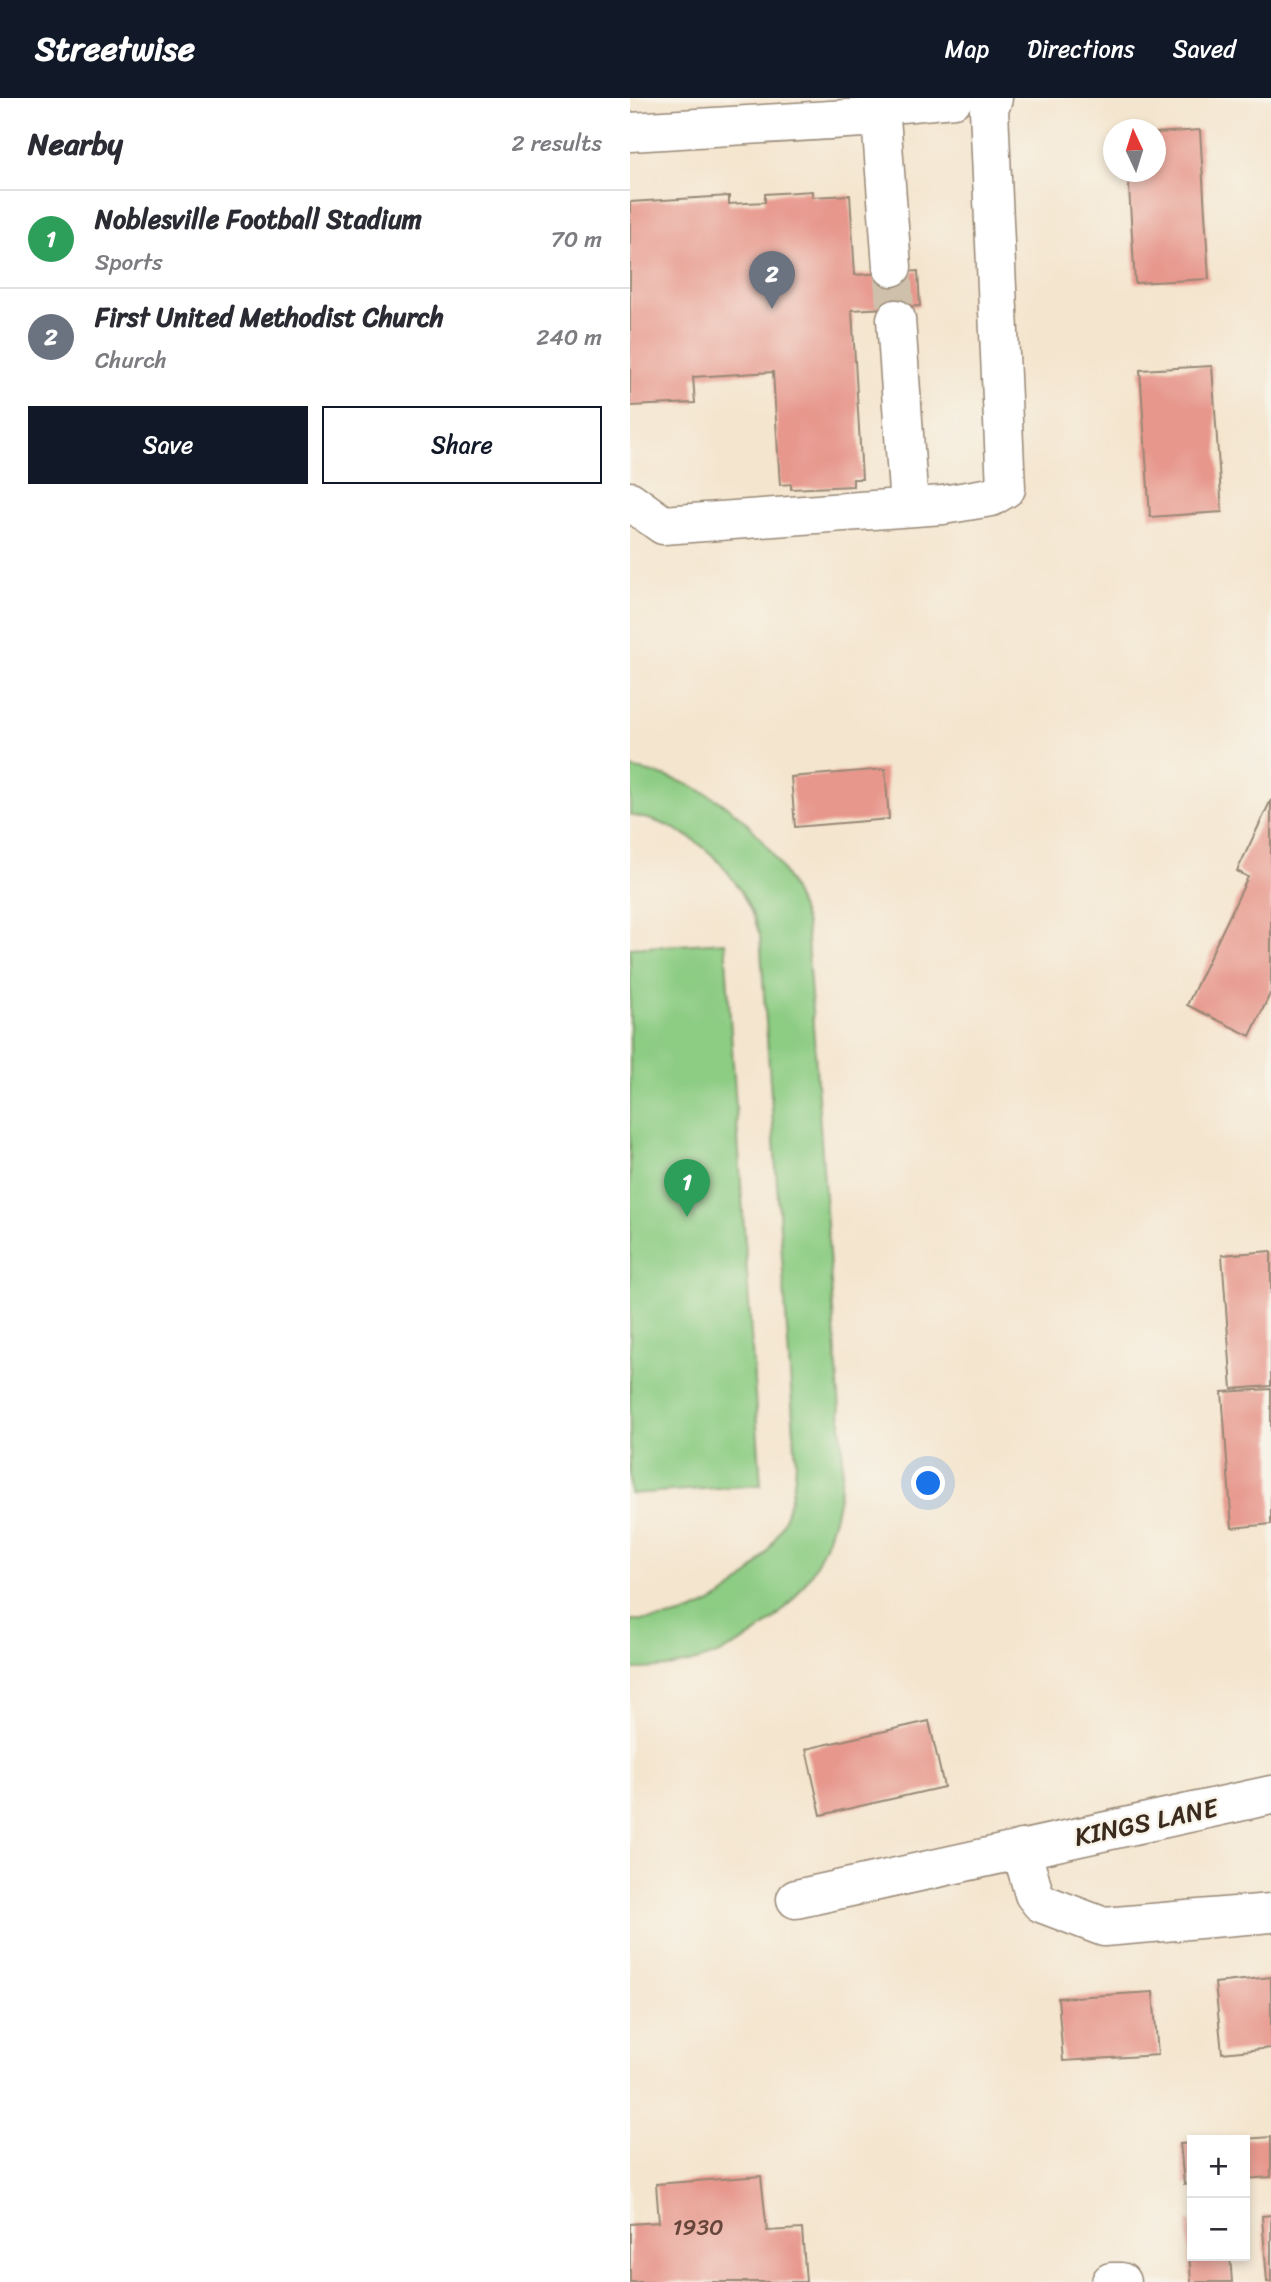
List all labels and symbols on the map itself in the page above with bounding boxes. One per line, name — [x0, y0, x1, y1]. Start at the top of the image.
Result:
north arrow — [1103, 119, 1166, 182]
pin: 2 — [749, 251, 795, 309]
pin: 1 — [664, 1159, 710, 1217]
your location — [911, 1466, 945, 1500]
street label: KINGS LANE — [1070, 1784, 1223, 1860]
house number: 1930 — [672, 2207, 724, 2248]

